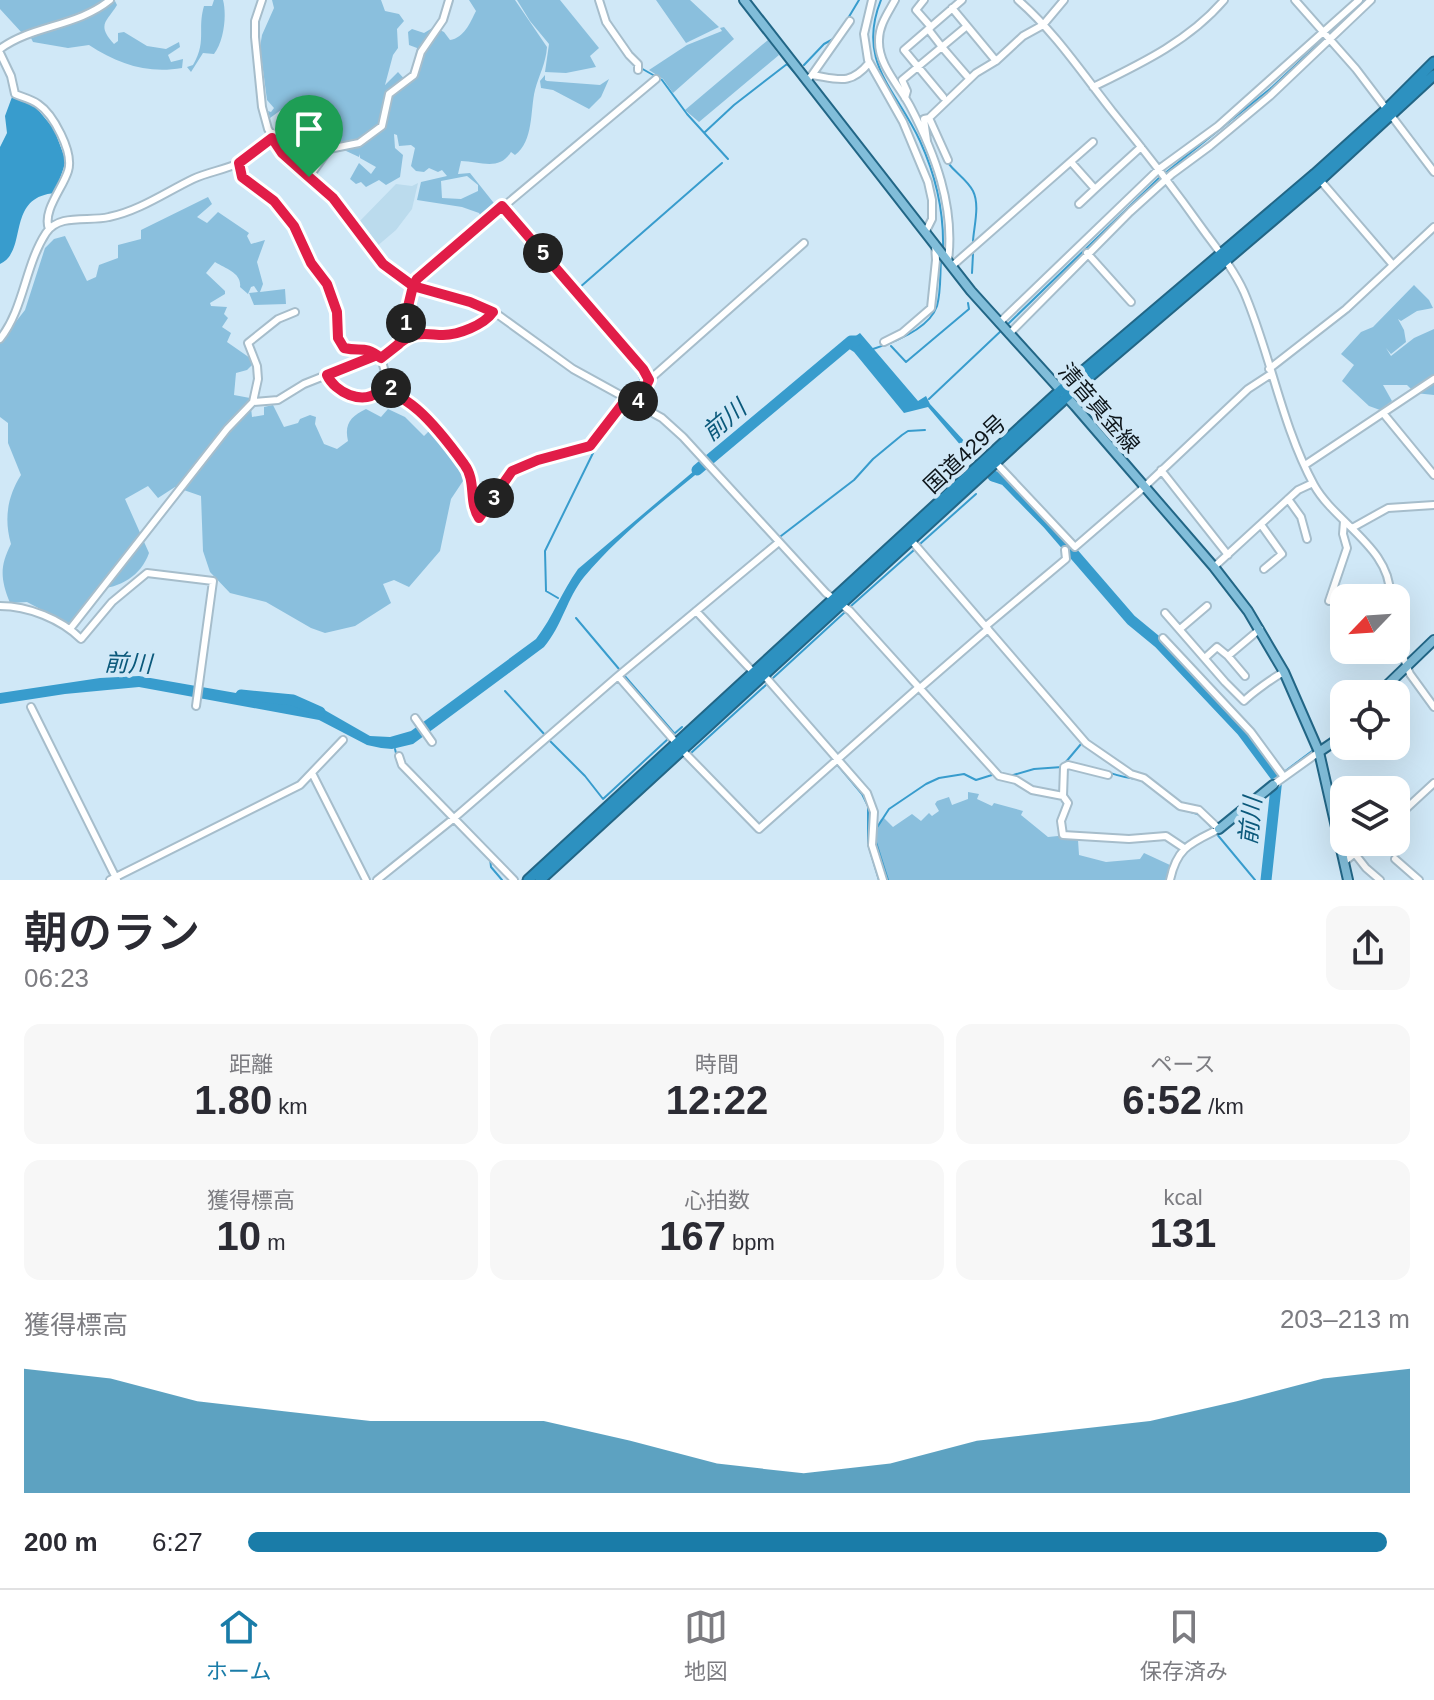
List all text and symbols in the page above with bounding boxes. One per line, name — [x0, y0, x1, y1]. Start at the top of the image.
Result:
pin — [275, 95, 343, 177]
icon: arrive — [287, 107, 331, 151]
pin: 5 — [523, 233, 563, 273]
text: 5 — [537, 240, 549, 265]
pin: 1 — [386, 303, 426, 343]
text: 1 — [400, 310, 412, 335]
street label: 清音真金線 — [1053, 358, 1145, 458]
pin: 2 — [371, 368, 411, 408]
text: 2 — [385, 375, 397, 400]
pin: 4 — [618, 381, 658, 421]
text: 4 — [632, 388, 644, 413]
water label: 前川 — [697, 392, 753, 446]
street label: 国道429号 — [919, 410, 1011, 498]
pin: 3 — [474, 478, 514, 518]
text: 3 — [488, 485, 500, 510]
north arrow — [1330, 584, 1410, 664]
map controls — [1330, 584, 1410, 856]
water label: 前川 — [104, 649, 155, 677]
button: locate — [1330, 680, 1410, 760]
button: layers — [1330, 776, 1410, 856]
water label: 前川 — [1234, 793, 1266, 846]
button: share — [1326, 906, 1410, 990]
text: 朝のラン — [24, 908, 200, 957]
text: 06:23 — [24, 963, 89, 993]
text: 距離 — [229, 1052, 273, 1077]
text: 時間 — [695, 1052, 739, 1077]
text: ペース — [1151, 1052, 1215, 1077]
text: 1.80 — [194, 1078, 272, 1122]
text: 12:22 — [666, 1078, 768, 1122]
text: 6:52 — [1122, 1078, 1202, 1122]
text: km — [272, 1094, 308, 1119]
text: /km — [1202, 1094, 1244, 1119]
text: kcal — [1163, 1185, 1203, 1210]
text: 獲得標高 — [207, 1188, 295, 1213]
text: 心拍数 — [684, 1188, 750, 1213]
text: 131 — [1150, 1211, 1216, 1255]
text: 10 — [217, 1214, 261, 1258]
text: 167 — [659, 1214, 726, 1258]
text: m — [261, 1230, 285, 1255]
text: bpm — [726, 1230, 775, 1255]
text: 203–213 m — [1280, 1304, 1410, 1334]
text: 獲得標高 — [24, 1310, 128, 1340]
text: 200 m — [24, 1527, 98, 1557]
text: 6:27 — [152, 1527, 203, 1557]
tab: ホーム — [206, 1605, 271, 1685]
tab: 地図 — [684, 1605, 728, 1685]
tab: 保存済み — [1140, 1605, 1228, 1685]

